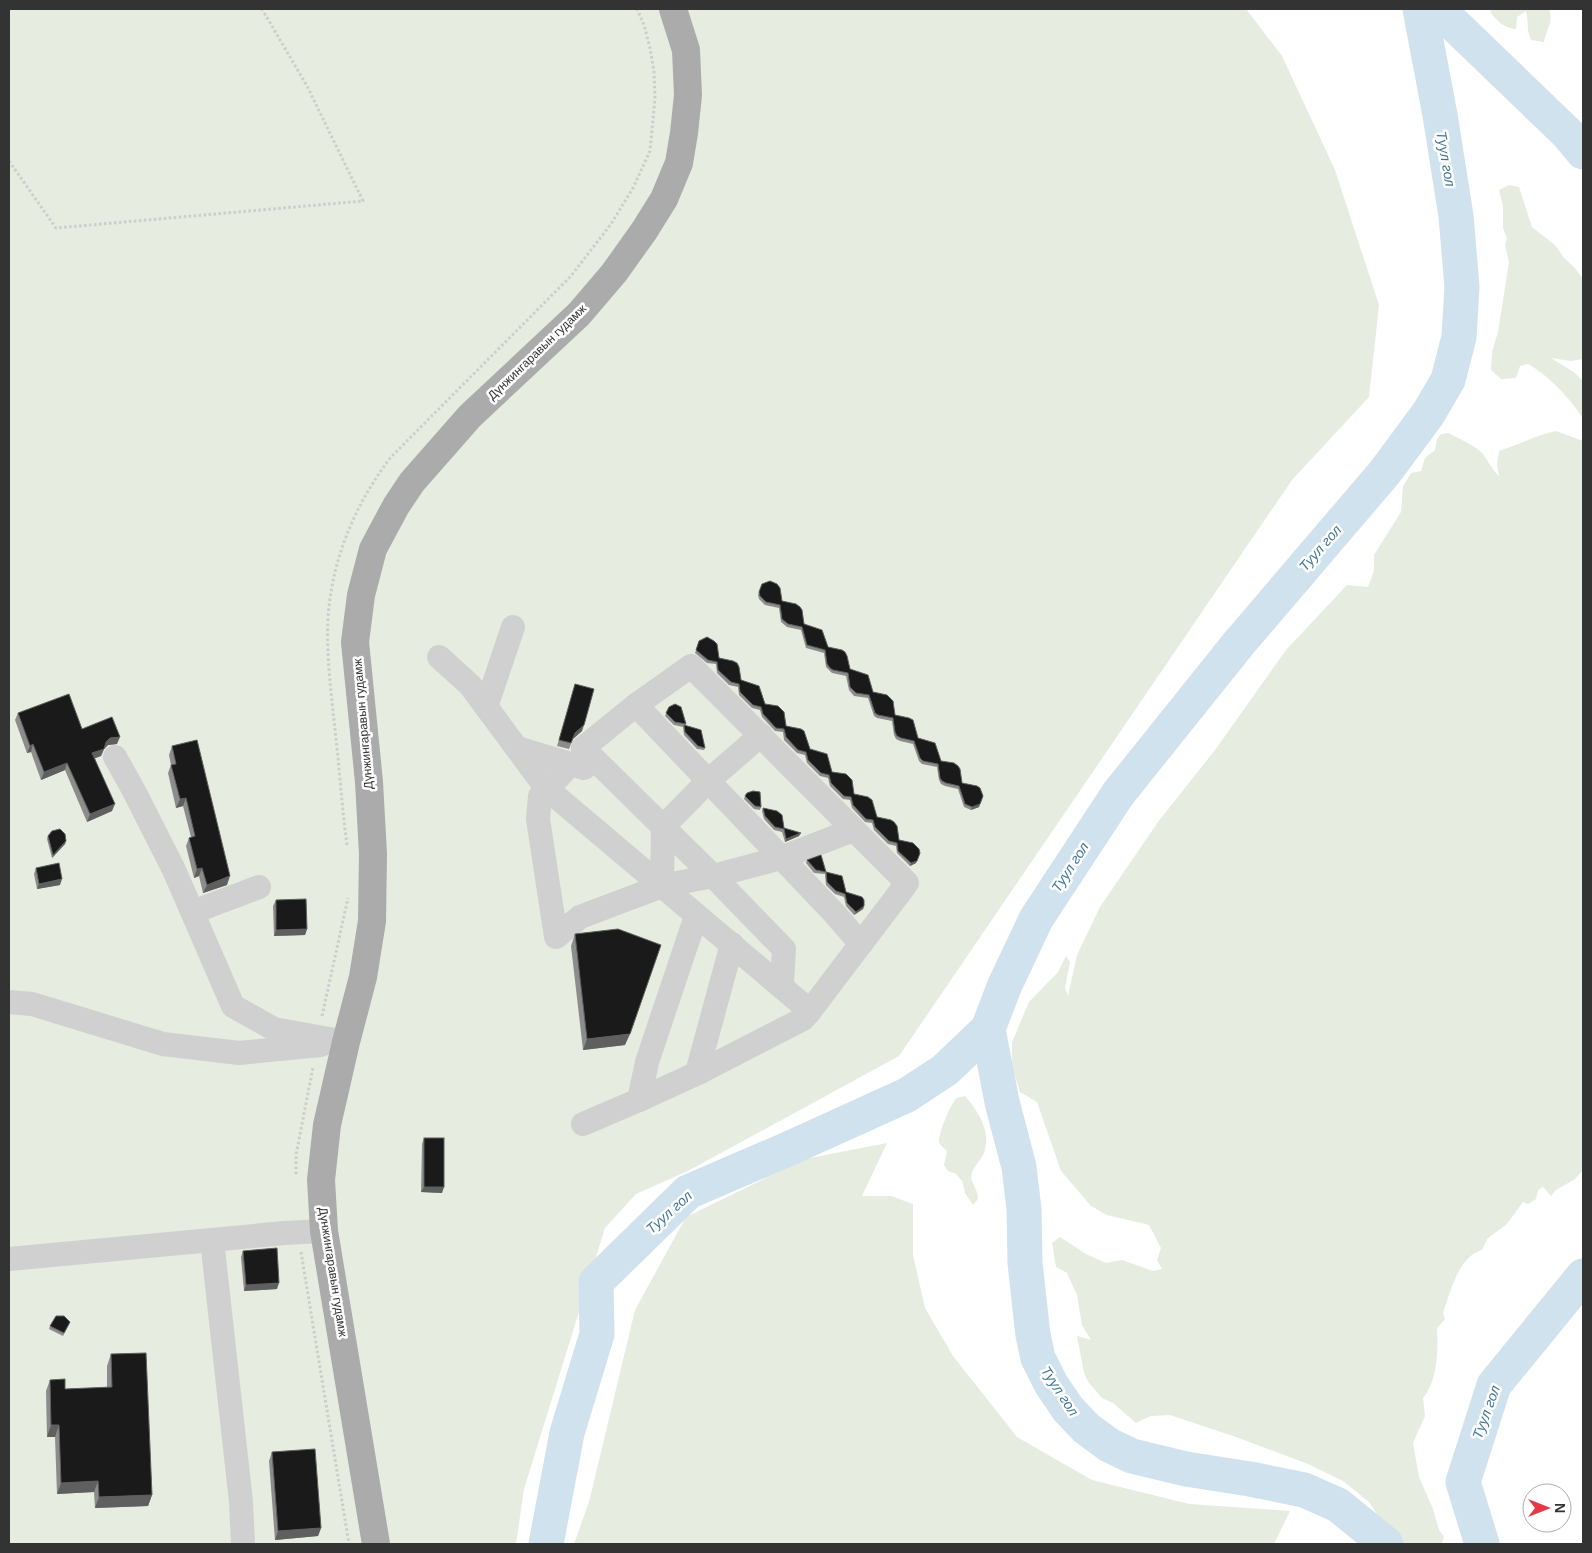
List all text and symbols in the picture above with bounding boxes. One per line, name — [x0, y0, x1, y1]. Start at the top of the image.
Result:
water label: Туул гол — [1433, 130, 1459, 188]
street label: Дүнжингаравын гудамж — [485, 301, 589, 403]
water label: Туул гол — [1296, 522, 1344, 574]
street label: Дүнжингаравын гудамж — [350, 658, 376, 790]
water label: Туул гол — [1048, 839, 1092, 895]
water label: Туул гол — [643, 1187, 695, 1237]
street label: Дүнжингаравын гудамж — [316, 1206, 350, 1338]
water label: Туул гол — [1038, 1363, 1082, 1419]
water label: Туул гол — [1469, 1383, 1503, 1441]
north arrow — [1522, 1483, 1572, 1533]
text: N — [1552, 1503, 1568, 1513]

